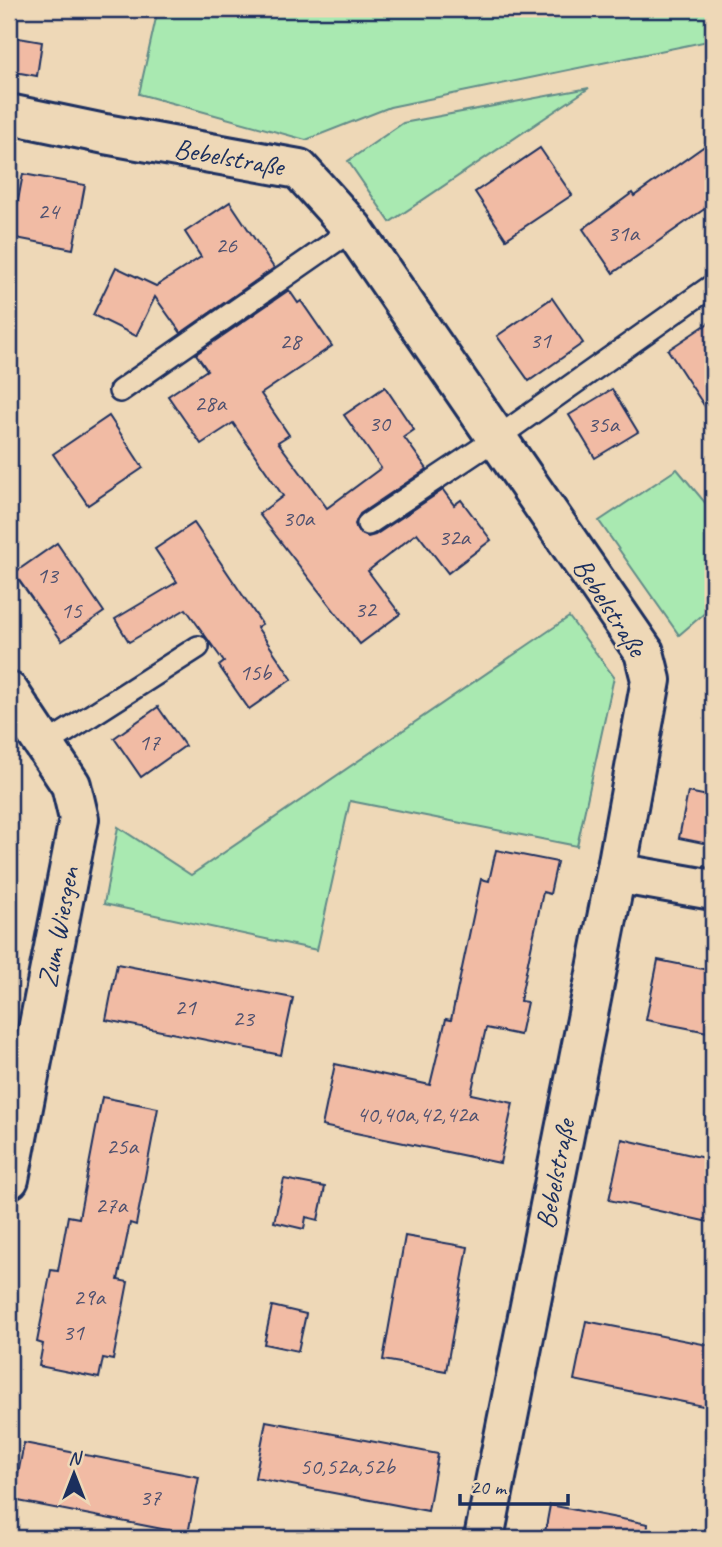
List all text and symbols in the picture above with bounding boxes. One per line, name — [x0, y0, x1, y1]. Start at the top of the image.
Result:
street label: Bebelstraße — [172, 130, 288, 184]
house number: 24 — [37, 196, 61, 226]
house number: 31a — [607, 218, 641, 248]
house number: 26 — [215, 230, 238, 260]
house number: 31 — [529, 325, 552, 355]
house number: 28 — [279, 326, 303, 356]
house number: 28a — [194, 388, 228, 418]
house number: 30 — [368, 408, 392, 438]
house number: 35a — [587, 409, 621, 439]
house number: 30a — [282, 503, 316, 533]
house number: 32a — [438, 522, 472, 552]
street label: Bebelstraße — [565, 551, 656, 664]
house number: 13 — [36, 560, 60, 590]
house number: 32 — [354, 594, 378, 624]
house number: 15 — [60, 595, 83, 625]
house number: 15b — [239, 657, 273, 687]
house number: 17 — [138, 727, 161, 757]
street label: Zum Wiesgen — [29, 862, 87, 990]
house number: 21 — [174, 992, 197, 1022]
house number: 23 — [232, 1003, 256, 1033]
house number: 40,40a,42,42a — [356, 1099, 479, 1129]
street label: Bebelstraße — [527, 1115, 583, 1231]
house number: 25a — [106, 1131, 140, 1161]
house number: 27a — [95, 1190, 129, 1220]
house number: 29a — [73, 1282, 107, 1312]
house number: 31 — [62, 1317, 85, 1347]
north arrow — [38, 1438, 108, 1508]
text: N — [68, 1446, 83, 1470]
house number: 50,52a,52b — [299, 1451, 396, 1481]
scale bar — [460, 1463, 568, 1507]
text: 20 m — [470, 1474, 508, 1500]
house number: 37 — [139, 1482, 162, 1512]

